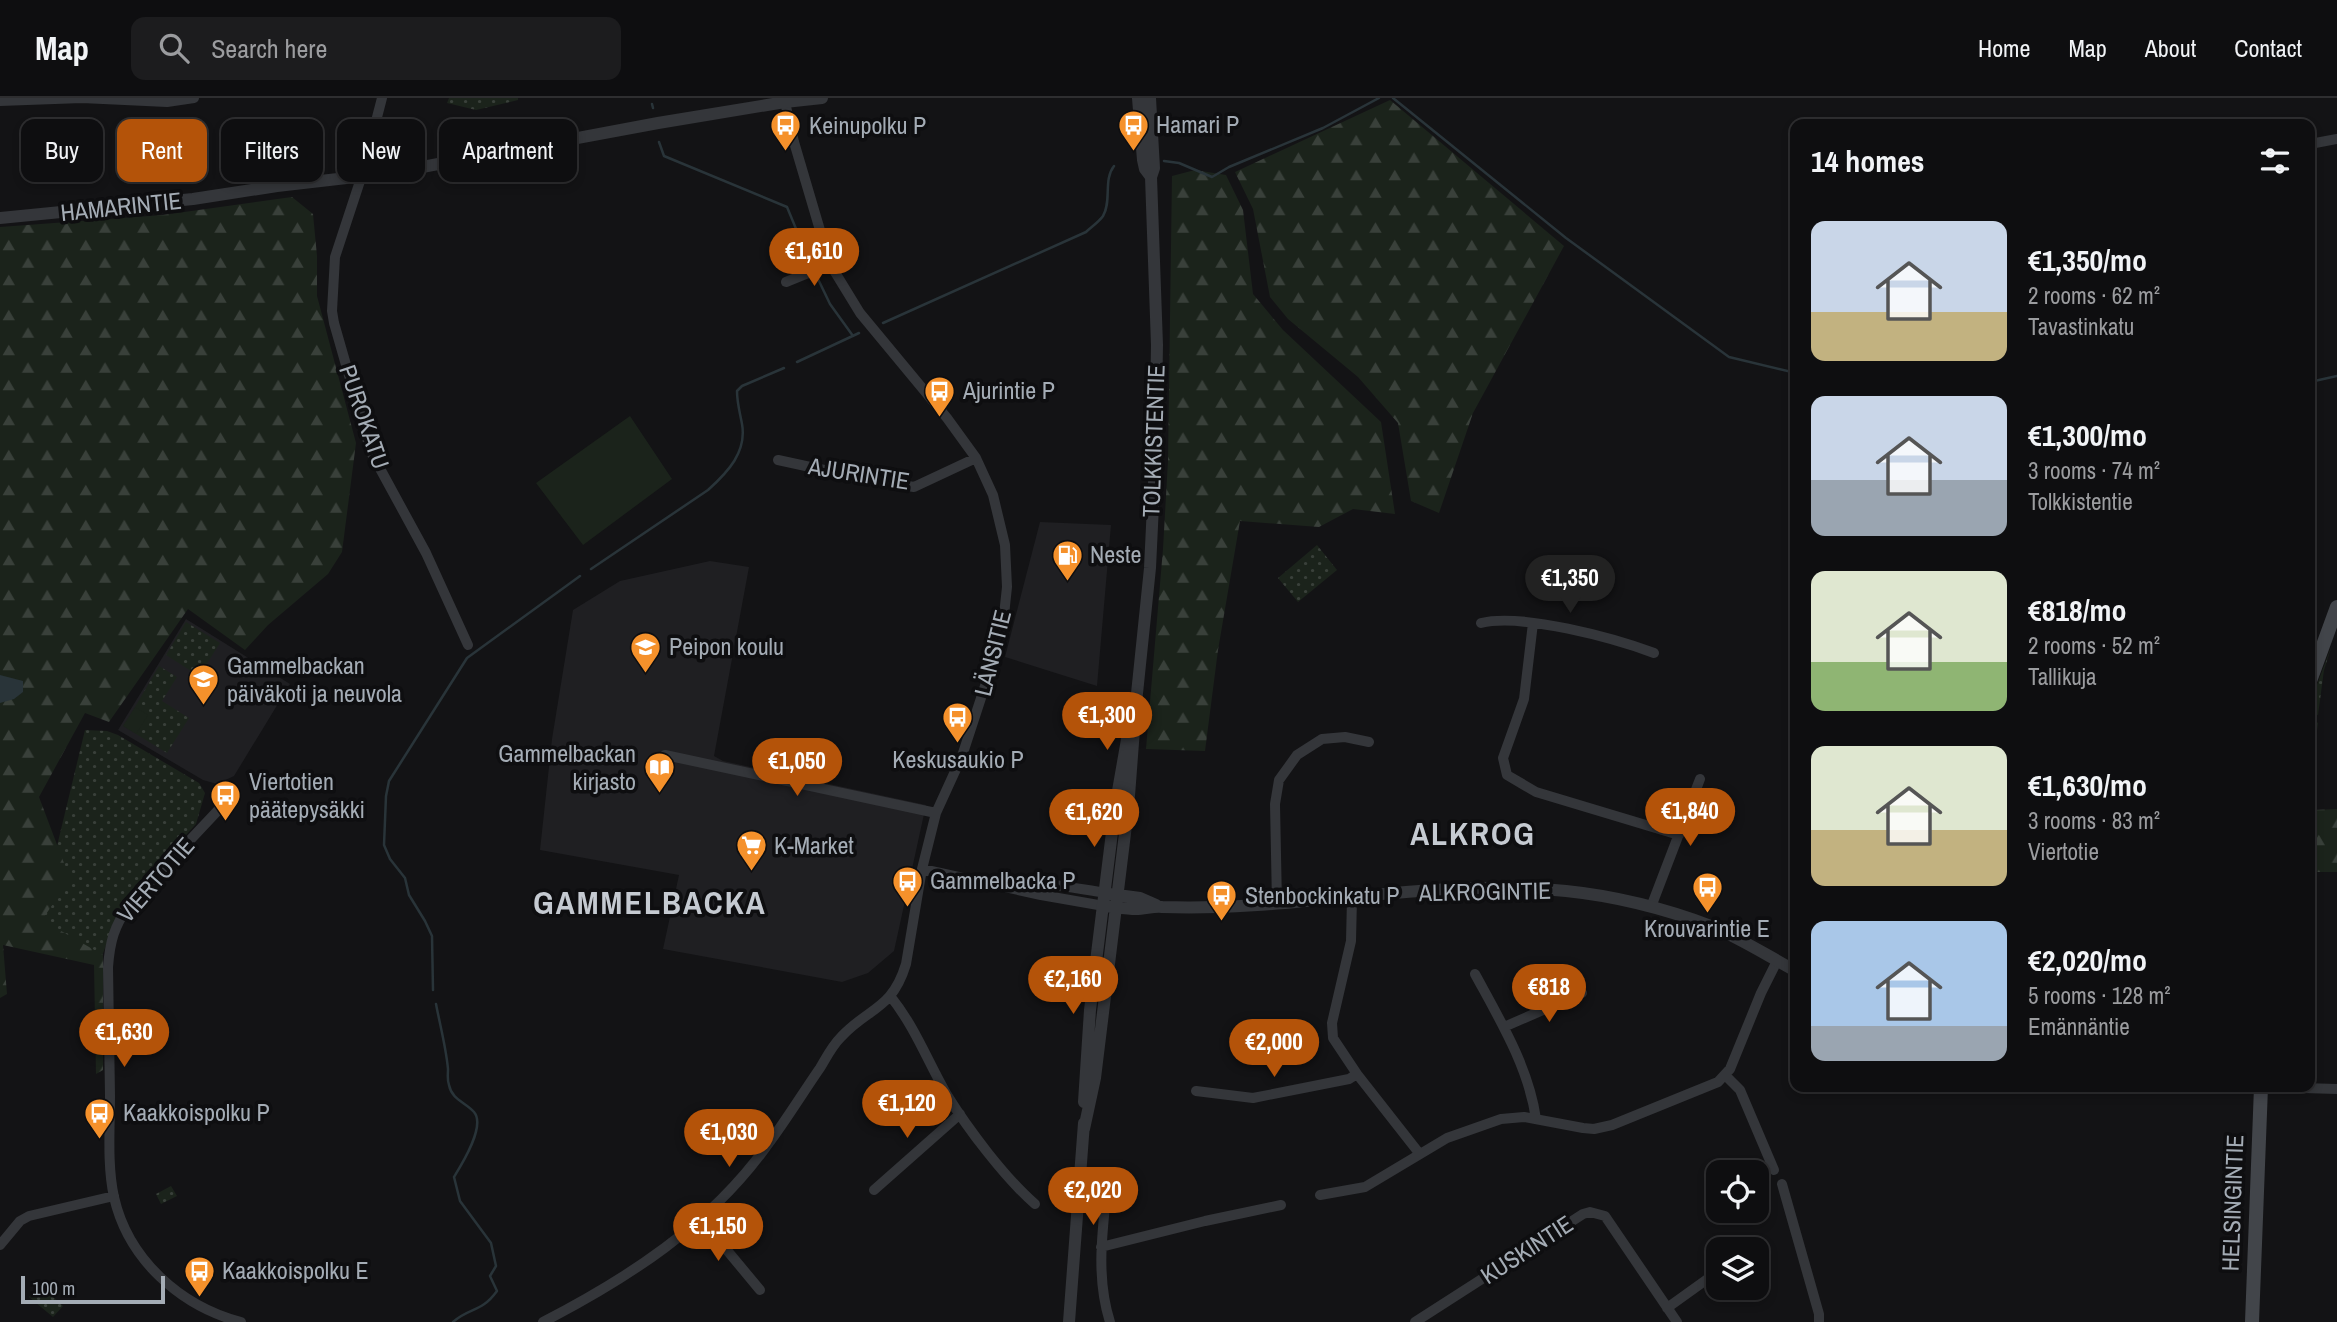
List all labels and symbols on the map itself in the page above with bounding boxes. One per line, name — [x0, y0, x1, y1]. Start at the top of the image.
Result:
bus stop icon: Hamari P — [1116, 108, 1150, 152]
place label: Hamari P — [1156, 108, 1239, 140]
bus stop icon: Keinupolku P — [769, 109, 803, 153]
place label: Keinupolku P — [809, 109, 926, 141]
street label: HAMARINTIE — [59, 184, 183, 228]
pin: €1,610 — [757, 228, 871, 288]
street label: PUROKATU — [332, 360, 398, 473]
street label: TOLKKISTENTIE — [1134, 364, 1172, 518]
bus stop icon: Ajurintie P — [923, 374, 957, 418]
place label: Ajurintie P — [962, 374, 1055, 406]
street label: AJURINTIE — [805, 449, 912, 497]
fuel station icon: Neste — [1050, 538, 1084, 582]
place label: Neste — [1090, 538, 1141, 570]
pin: €1,350 — [1513, 556, 1627, 615]
street label: LÄNSITIE — [966, 606, 1018, 699]
school or university icon: Peipon koulu — [629, 630, 663, 674]
place label: Peipon koulu — [669, 630, 784, 662]
place label: Gammelbackan päiväkoti ja neuvola — [227, 649, 402, 709]
school or university icon: Gammelbackan päiväkoti ja neuvola — [187, 663, 221, 707]
pin: €1,300 — [1050, 692, 1164, 752]
bus stop icon: Keskusaukio P — [941, 701, 975, 745]
place label: Gammelbackan kirjasto — [498, 737, 636, 797]
pin: €1,050 — [740, 738, 854, 798]
place label: Keskusaukio P — [892, 743, 1024, 775]
library icon: Gammelbackan kirjasto — [642, 751, 676, 795]
place label: Viertotien päätepysäkki — [249, 765, 365, 825]
bus stop icon: Viertotien päätepysäkki — [209, 779, 243, 823]
pin: €1,840 — [1633, 788, 1747, 848]
pin: €1,620 — [1037, 790, 1151, 849]
district label: ALKROG — [1410, 812, 1536, 855]
supermarket icon: K-Market — [734, 829, 768, 873]
place label: K-Market — [774, 829, 854, 861]
street label: VIERTOTIE — [109, 830, 201, 929]
bus stop icon: Gammelbacka P — [890, 864, 924, 908]
place label: Gammelbacka P — [930, 864, 1075, 896]
bus stop icon: Krouvarintie E — [1690, 870, 1724, 914]
street label: ALKROGINTIE — [1418, 874, 1551, 908]
bus stop icon: Stenbockinkatu P — [1205, 879, 1239, 923]
place label: Stenbockinkatu P — [1245, 879, 1399, 911]
district label: GAMMELBACKA — [533, 881, 767, 924]
place label: Krouvarintie E — [1644, 912, 1770, 944]
pin: €2,160 — [1016, 956, 1130, 1016]
pin: €818 — [1508, 964, 1590, 1024]
pin: €1,630 — [67, 1010, 181, 1069]
pin: €2,000 — [1217, 1020, 1331, 1079]
pin: €1,120 — [850, 1080, 964, 1140]
bus stop icon: Kaakkoispolku P — [83, 1096, 117, 1140]
place label: Kaakkoispolku P — [123, 1096, 270, 1128]
pin: €1,030 — [672, 1110, 786, 1169]
street label: HELSINGINTIE — [2214, 1134, 2250, 1272]
pin: €2,020 — [1036, 1168, 1150, 1227]
pin: €1,150 — [661, 1204, 775, 1263]
street label: KUSKINTIE — [1474, 1207, 1579, 1291]
bus stop icon: Kaakkoispolku E — [182, 1254, 216, 1298]
place label: Kaakkoispolku E — [222, 1254, 369, 1286]
scale bar — [21, 1273, 164, 1305]

